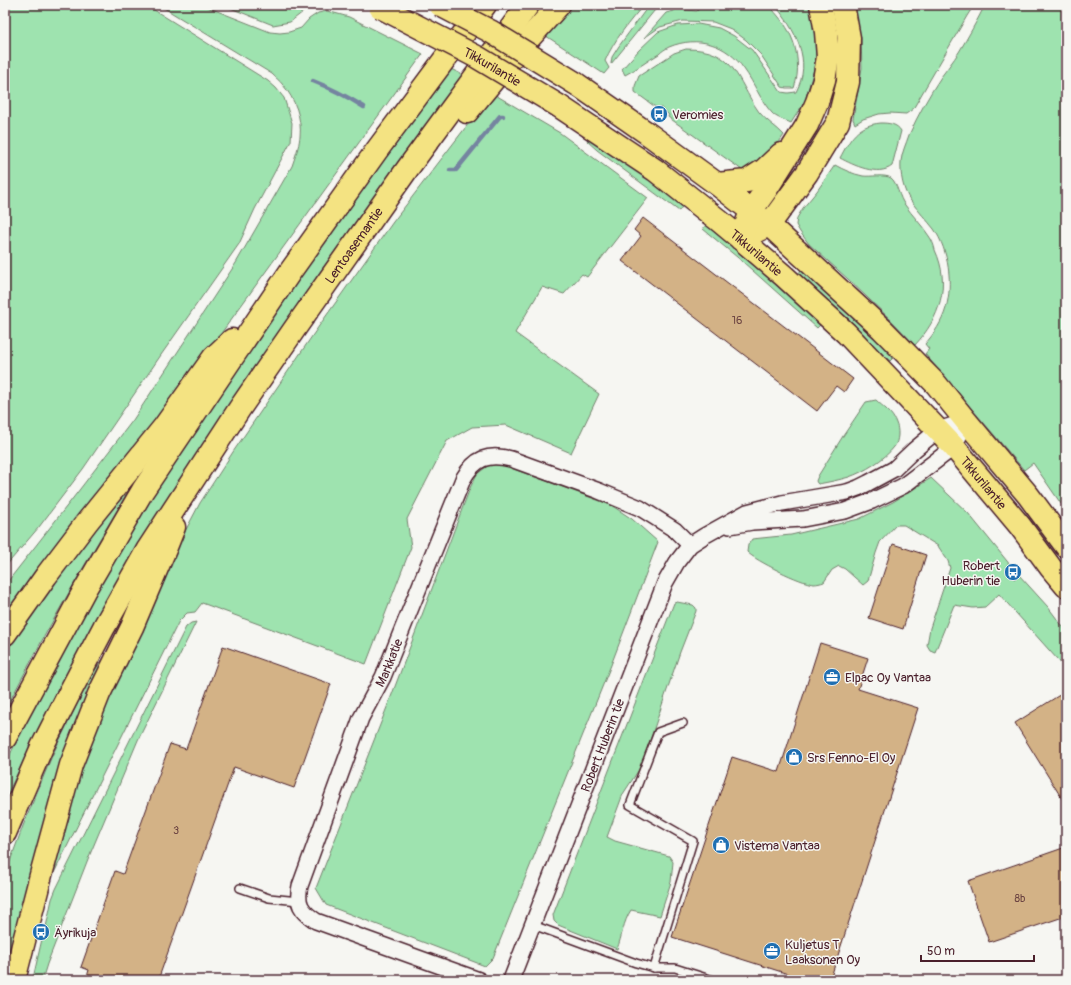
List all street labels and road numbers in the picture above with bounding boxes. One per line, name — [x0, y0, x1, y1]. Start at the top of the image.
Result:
street label: Tikkurilantie — [460, 44, 524, 91]
street label: Lentoasemantie — [322, 204, 387, 287]
street label: Tikkurilantie — [726, 226, 786, 280]
street label: Tikkurilantie — [956, 454, 1010, 513]
street label: Markkatie — [372, 636, 407, 690]
street label: Robert Huberin tie — [578, 696, 629, 794]

